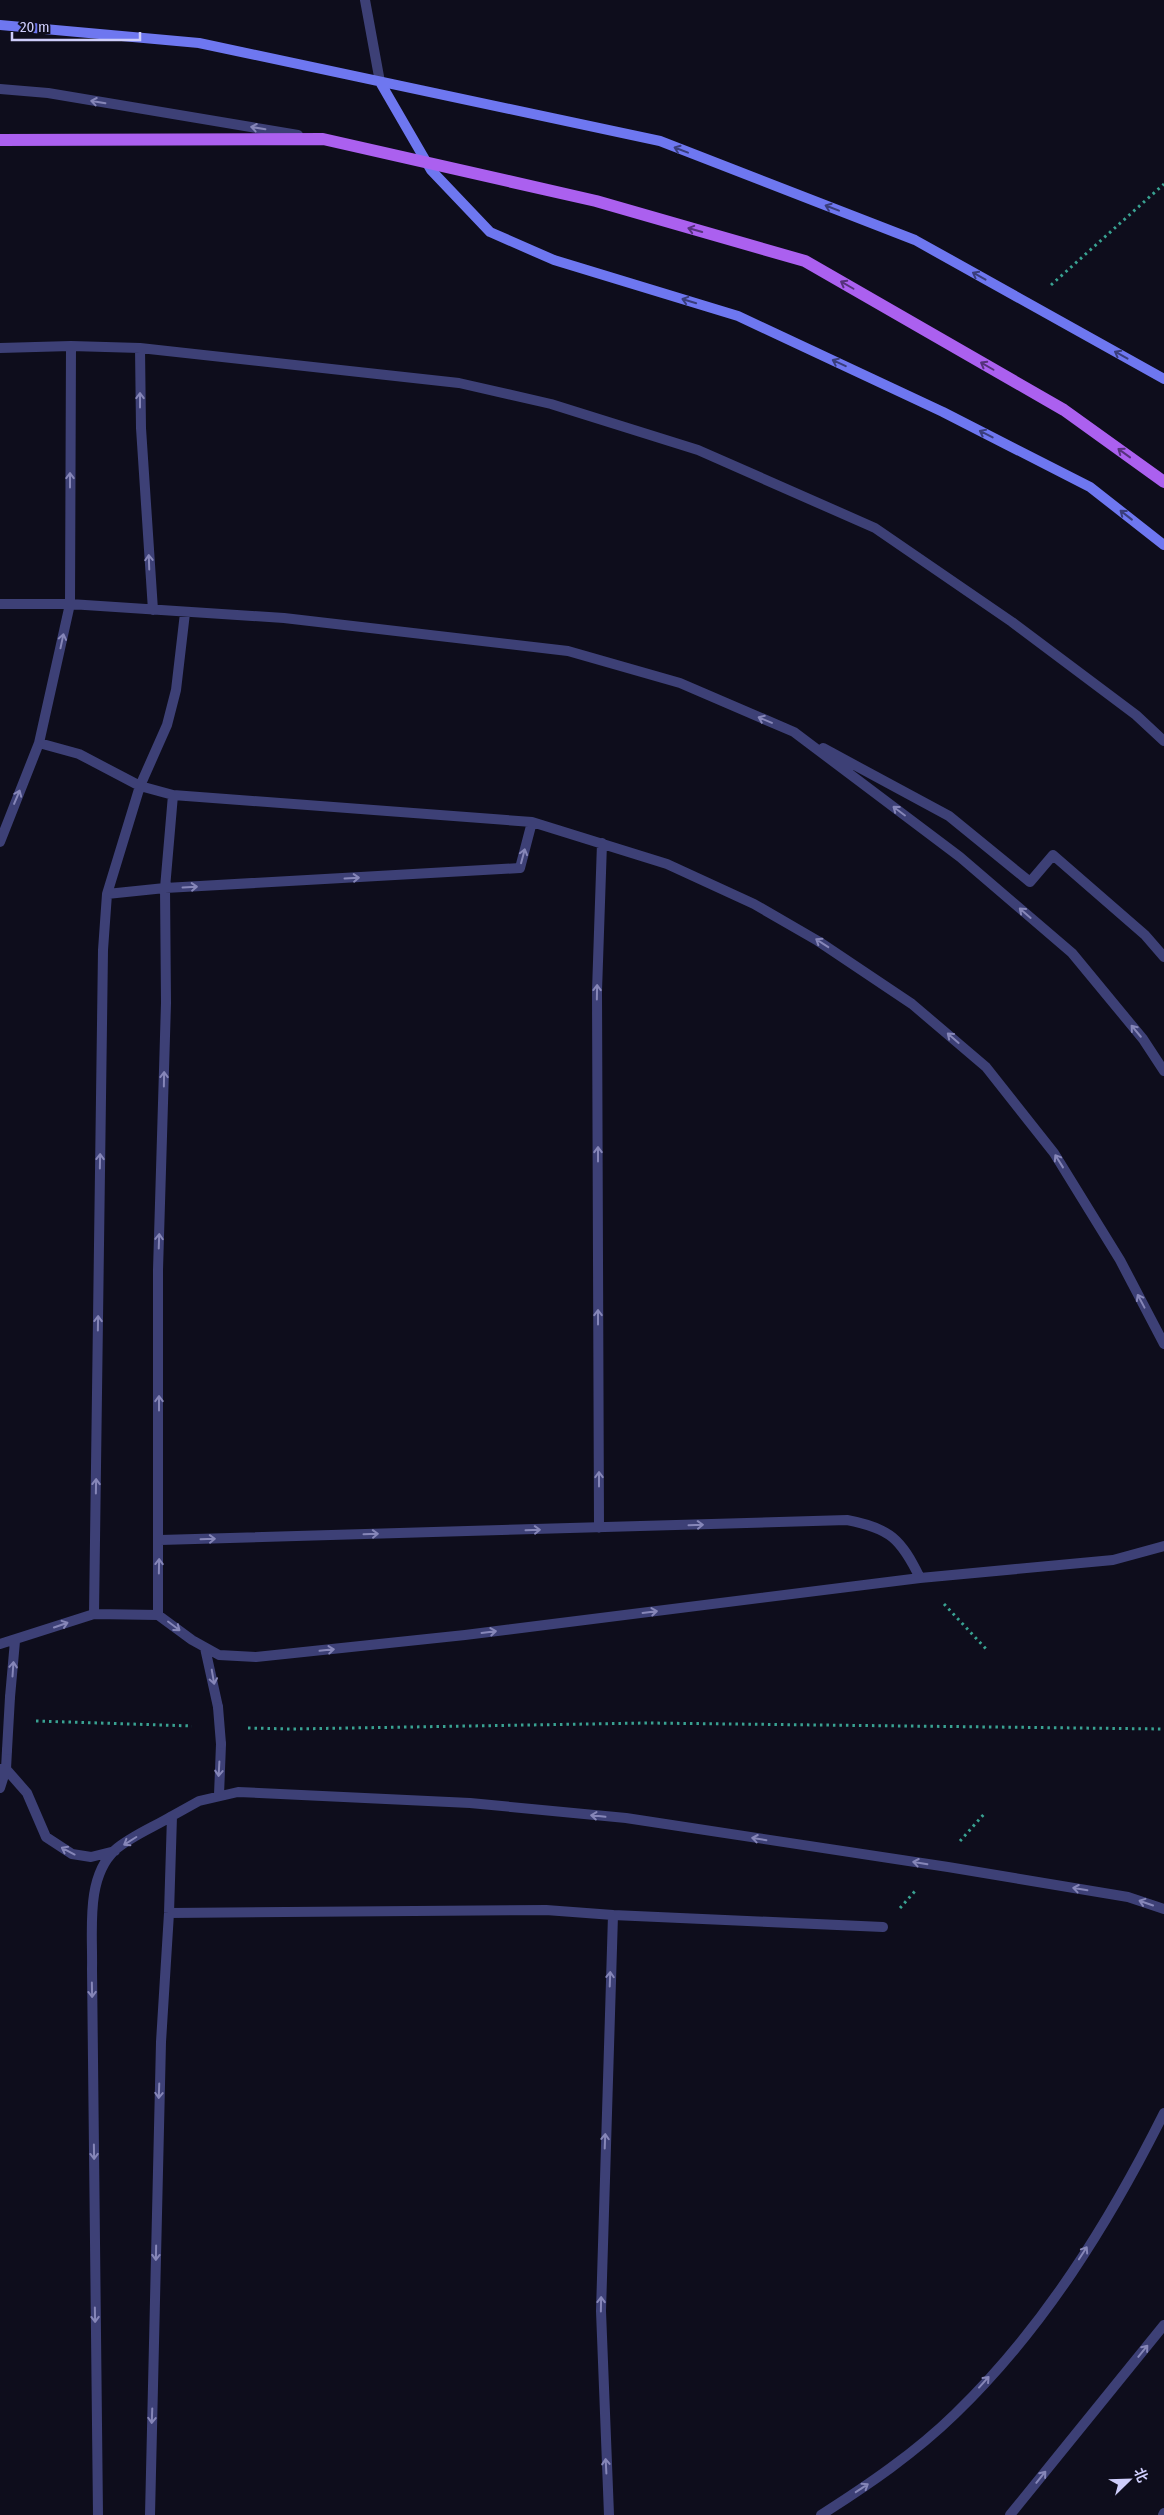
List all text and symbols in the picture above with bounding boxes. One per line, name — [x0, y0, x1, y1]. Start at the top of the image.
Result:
scale bar — [12, 10, 140, 42]
text: 20 m — [20, 18, 50, 36]
one-way arrow — [90, 96, 106, 106]
one-way arrow — [251, 123, 267, 133]
one-way arrow — [673, 144, 688, 153]
one-way arrow — [825, 203, 840, 212]
one-way arrow — [687, 224, 703, 234]
one-way arrow — [972, 271, 987, 281]
one-way arrow — [840, 280, 854, 290]
one-way arrow — [682, 296, 698, 306]
one-way arrow — [1114, 350, 1129, 360]
one-way arrow — [832, 358, 847, 368]
one-way arrow — [981, 361, 995, 371]
one-way arrow — [136, 392, 145, 408]
one-way arrow — [978, 429, 993, 439]
one-way arrow — [1117, 448, 1131, 458]
one-way arrow — [65, 472, 75, 488]
one-way arrow — [1120, 509, 1133, 520]
one-way arrow — [145, 554, 154, 570]
one-way arrow — [58, 634, 67, 650]
one-way arrow — [758, 714, 773, 724]
one-way arrow — [12, 790, 22, 805]
one-way arrow — [892, 806, 906, 816]
one-way arrow — [519, 849, 528, 865]
one-way arrow — [344, 873, 360, 882]
one-way arrow — [182, 883, 198, 892]
one-way arrow — [1019, 907, 1032, 919]
one-way arrow — [815, 938, 829, 948]
one-way arrow — [592, 984, 602, 1000]
one-way arrow — [1131, 1025, 1142, 1038]
one-way arrow — [946, 1033, 959, 1044]
one-way arrow — [159, 1071, 169, 1087]
one-way arrow — [593, 1146, 603, 1162]
one-way arrow — [95, 1153, 105, 1170]
one-way arrow — [1053, 1154, 1063, 1168]
one-way arrow — [155, 1233, 164, 1249]
one-way arrow — [1136, 1293, 1146, 1308]
one-way arrow — [593, 1309, 603, 1325]
one-way arrow — [93, 1316, 103, 1332]
one-way arrow — [154, 1396, 164, 1412]
one-way arrow — [594, 1471, 604, 1488]
one-way arrow — [91, 1478, 100, 1494]
one-way arrow — [687, 1520, 703, 1530]
one-way arrow — [525, 1525, 541, 1535]
one-way arrow — [362, 1529, 379, 1539]
one-way arrow — [200, 1534, 216, 1543]
one-way arrow — [154, 1558, 164, 1574]
one-way arrow — [642, 1607, 658, 1617]
one-way arrow — [53, 1620, 68, 1629]
one-way arrow — [167, 1621, 180, 1632]
one-way arrow — [480, 1627, 496, 1637]
one-way arrow — [319, 1645, 335, 1655]
one-way arrow — [8, 1661, 17, 1677]
one-way arrow — [208, 1669, 218, 1685]
one-way arrow — [215, 1761, 224, 1777]
one-way arrow — [591, 1811, 607, 1821]
one-way arrow — [752, 1833, 768, 1843]
one-way arrow — [123, 1835, 137, 1846]
one-way arrow — [61, 1846, 76, 1855]
one-way arrow — [912, 1858, 928, 1868]
one-way arrow — [1073, 1883, 1089, 1893]
one-way arrow — [1139, 1898, 1155, 1907]
one-way arrow — [606, 1971, 615, 1987]
one-way arrow — [87, 1981, 97, 1997]
one-way arrow — [155, 2083, 164, 2099]
one-way arrow — [600, 2134, 610, 2150]
one-way arrow — [89, 2144, 99, 2160]
one-way arrow — [151, 2245, 161, 2261]
one-way arrow — [1078, 2247, 1088, 2261]
one-way arrow — [596, 2296, 606, 2312]
one-way arrow — [91, 2306, 100, 2322]
one-way arrow — [1138, 2345, 1149, 2358]
one-way arrow — [978, 2375, 990, 2388]
one-way arrow — [147, 2408, 157, 2424]
north arrow — [1104, 2455, 1154, 2505]
one-way arrow — [601, 2459, 610, 2475]
text: 北 — [1130, 2465, 1151, 2485]
one-way arrow — [1035, 2471, 1046, 2484]
one-way arrow — [855, 2483, 869, 2493]

